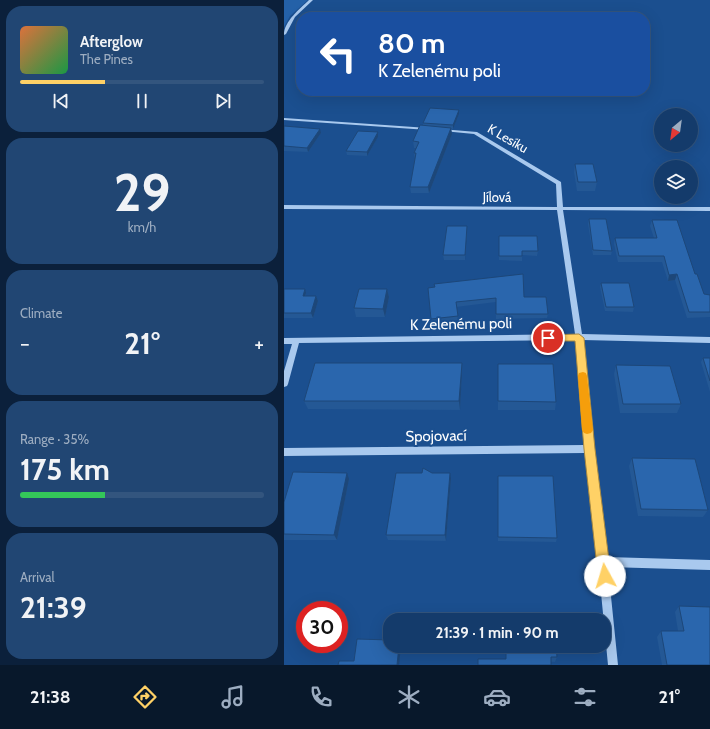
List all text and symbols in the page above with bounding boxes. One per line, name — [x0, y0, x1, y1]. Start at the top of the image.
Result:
text: 80 m — [378, 26, 445, 60]
icon: left — [312, 28, 364, 80]
text: Afterglow — [80, 33, 143, 51]
text: The Pines — [80, 51, 133, 67]
text: K Zelenému poli — [378, 60, 501, 82]
icon: previous — [50, 90, 72, 112]
icon: pause — [131, 90, 153, 112]
icon: next — [212, 90, 234, 112]
north arrow — [654, 108, 698, 152]
map controls — [654, 108, 698, 204]
street label: K Lesíku — [485, 120, 531, 156]
button: layers — [654, 160, 698, 204]
text: 29 — [114, 161, 170, 224]
street label: Jílová — [482, 189, 512, 205]
text: km/h — [128, 219, 156, 235]
text: Climate — [20, 305, 62, 321]
street label: K Zelenému poli — [410, 314, 512, 334]
pin — [531, 321, 565, 355]
text: 21° — [124, 325, 160, 362]
icon: arrive — [537, 327, 559, 349]
text: − — [20, 330, 30, 357]
text: + — [254, 330, 264, 357]
street label: Spojovací — [405, 426, 467, 446]
text: Range · 35% — [20, 431, 89, 447]
text: 175 km — [20, 451, 110, 488]
position arrow — [584, 555, 626, 597]
text: Arrival — [20, 569, 55, 585]
text: 21:39 — [20, 589, 87, 626]
speed limit sign: 30 — [296, 601, 348, 653]
text: 21:39 · 1 min · 90 m — [435, 624, 559, 642]
icon: directions — [131, 683, 159, 711]
icon: music — [219, 683, 247, 711]
icon: phone — [307, 683, 335, 711]
icon: climate — [395, 683, 423, 711]
icon: car — [483, 683, 511, 711]
icon: filters — [571, 683, 599, 711]
text: 21:38 — [30, 686, 71, 708]
text: 21° — [659, 686, 680, 708]

